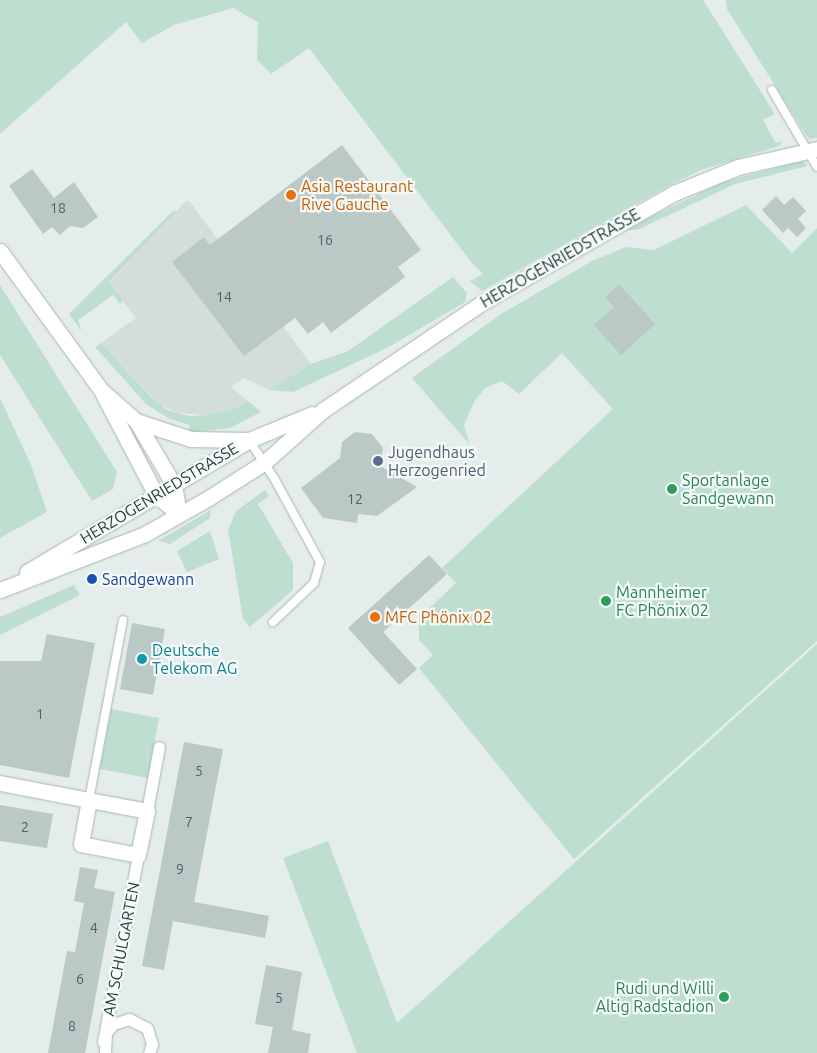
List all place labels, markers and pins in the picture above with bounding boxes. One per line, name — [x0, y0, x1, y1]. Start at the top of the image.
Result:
place label: Asia Restaurant Rive Gauche — [301, 176, 413, 214]
marker: Asia Restaurant Rive Gauche — [285, 189, 297, 201]
place label: Jugendhaus Herzogenried — [388, 442, 486, 480]
marker: Jugendhaus Herzogenried — [372, 455, 384, 467]
place label: Sportanlage Sandgewann — [682, 470, 774, 508]
marker: Sportanlage Sandgewann — [666, 483, 678, 495]
place label: Sandgewann — [102, 569, 194, 589]
marker: Sandgewann — [86, 573, 98, 585]
place label: Mannheimer FC Phönix 02 — [616, 582, 709, 620]
marker: Mannheimer FC Phönix 02 — [600, 595, 612, 607]
place label: MFC Phönix 02 — [385, 607, 492, 627]
marker: MFC Phönix 02 — [369, 611, 381, 623]
place label: Deutsche Telekom AG — [152, 640, 237, 678]
marker: Deutsche Telekom AG — [136, 653, 148, 665]
place label: Rudi und Willi Altig Radstadion — [596, 978, 714, 1016]
marker: Rudi und Willi Altig Radstadion — [718, 991, 730, 1003]

